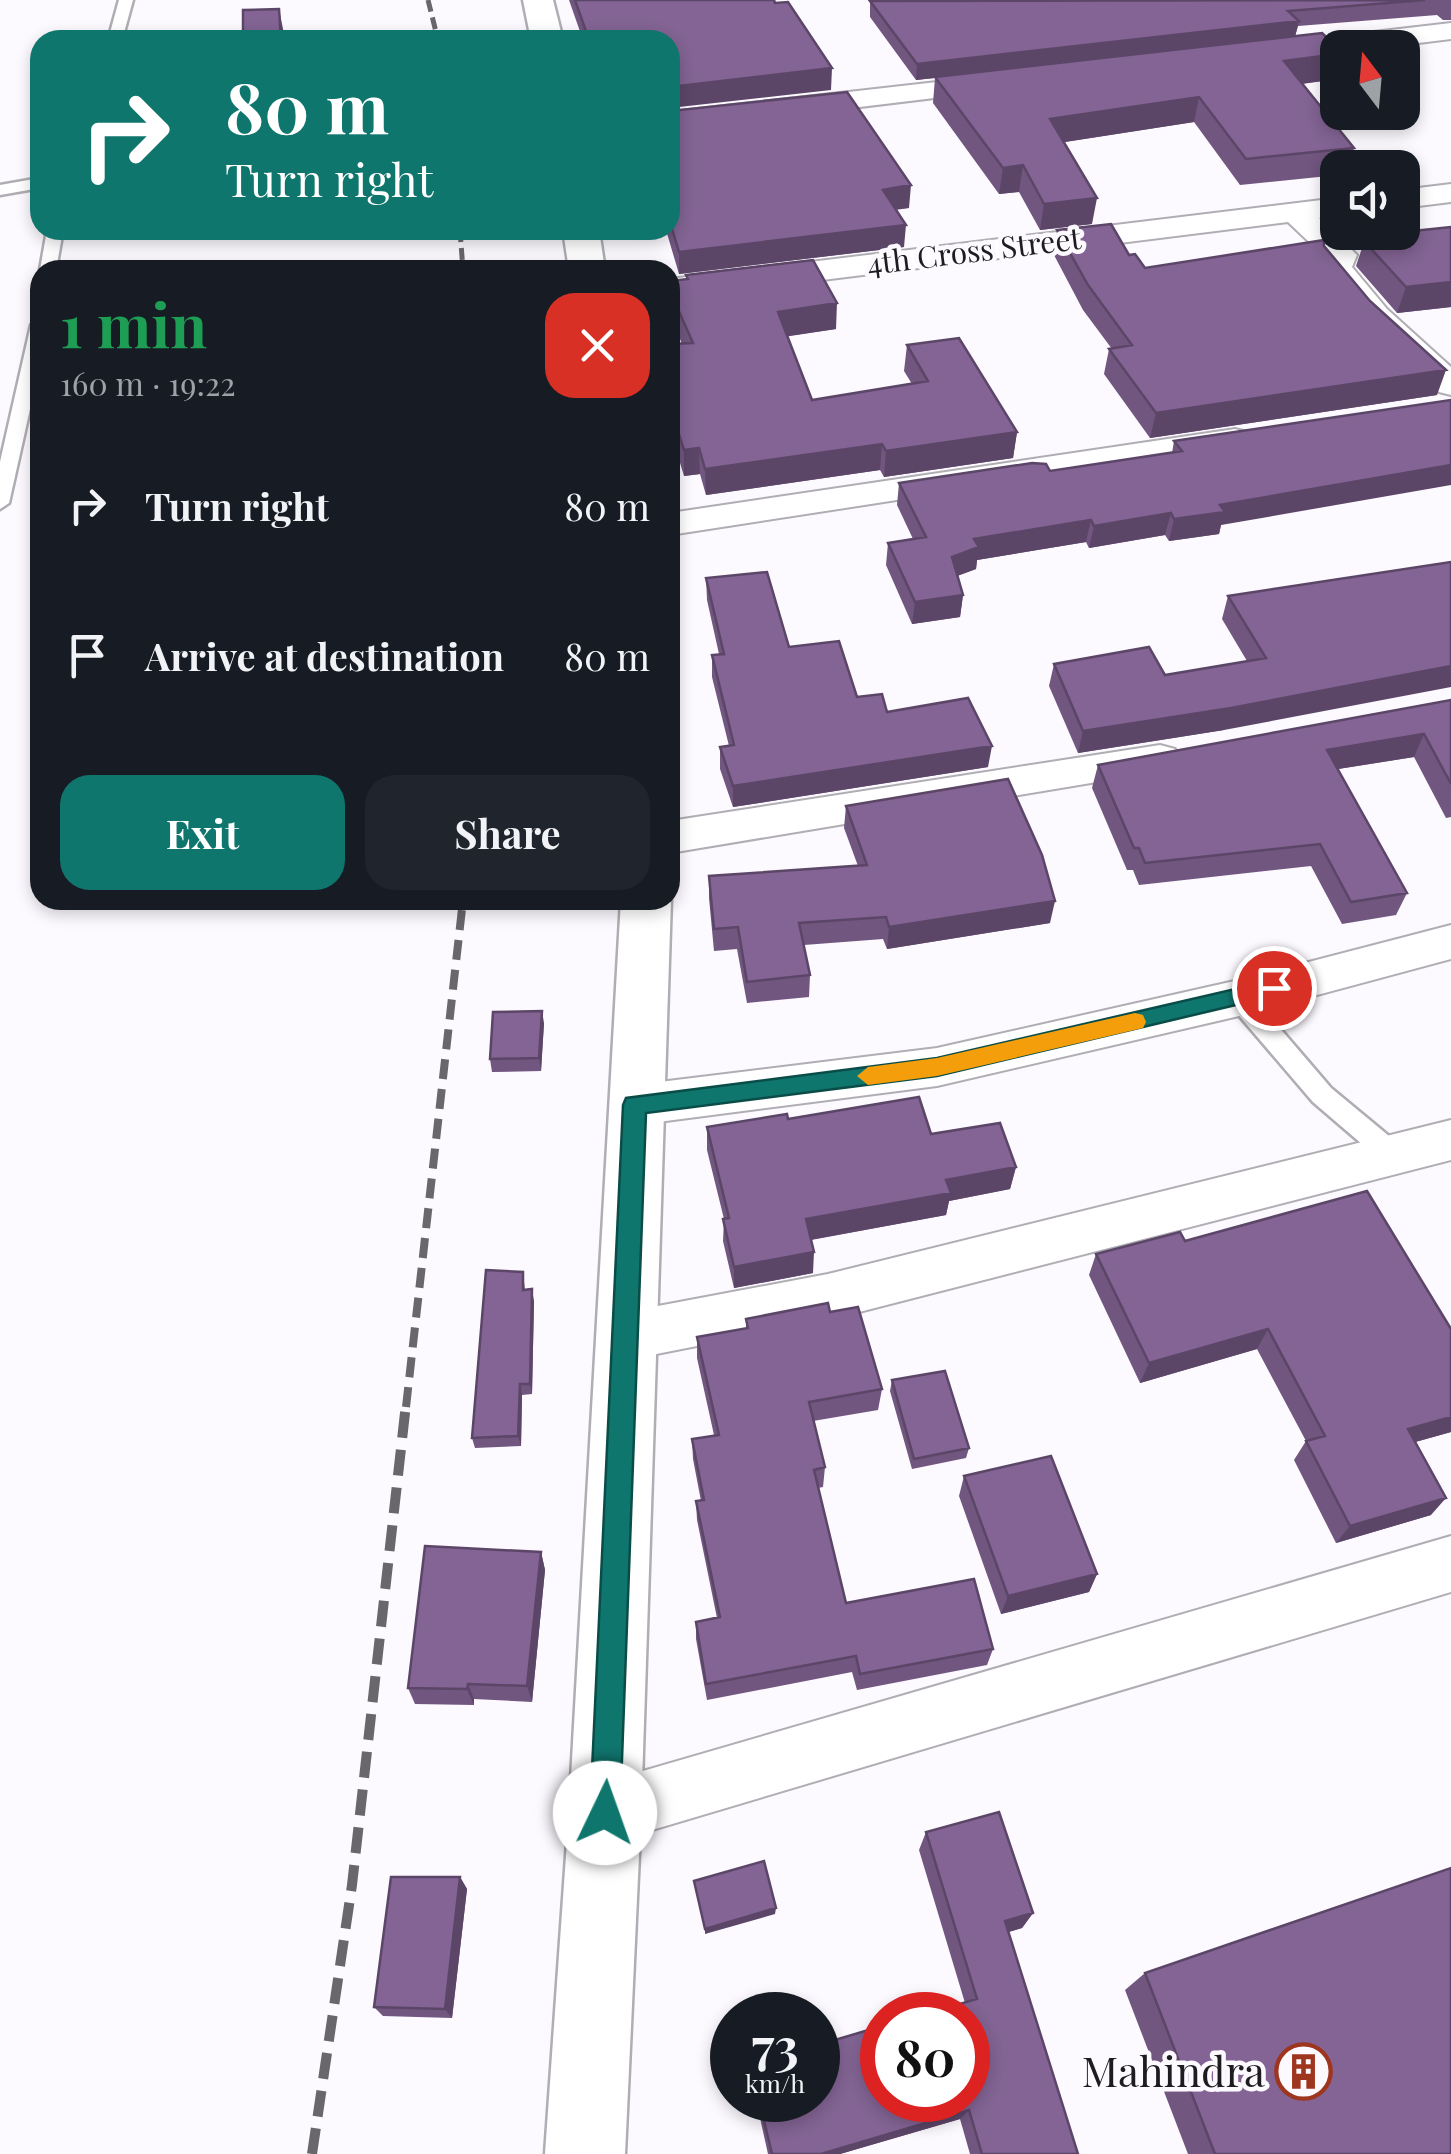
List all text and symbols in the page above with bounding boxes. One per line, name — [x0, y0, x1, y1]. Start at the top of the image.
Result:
north arrow — [1320, 30, 1420, 130]
map controls — [1320, 30, 1420, 250]
text: 80 m — [225, 58, 389, 152]
icon: right — [60, 70, 190, 200]
text: Turn right — [225, 148, 433, 208]
button: sound — [1320, 150, 1420, 250]
street label: 4th Cross Street — [865, 217, 1083, 283]
text: 1 min — [60, 283, 207, 363]
button: close — [545, 293, 650, 398]
text: 160 m · 19:22 — [60, 361, 236, 404]
icon: right — [60, 478, 115, 533]
text: Turn right — [145, 480, 329, 531]
text: 80 m — [564, 480, 650, 531]
icon: arrive — [60, 628, 115, 683]
text: Arrive at destination — [145, 630, 504, 681]
text: 80 m — [564, 630, 650, 681]
button: Exit — [60, 775, 345, 890]
button: Share — [365, 775, 650, 890]
pin — [1232, 946, 1317, 1031]
icon: arrive — [1247, 961, 1302, 1016]
position arrow — [553, 1761, 657, 1865]
speed limit sign: 80 — [860, 1992, 990, 2122]
text: 73 — [751, 2011, 799, 2078]
place label: Mahindra — [1082, 2042, 1265, 2098]
building icon: Mahindra — [1274, 2042, 1334, 2102]
text: km/h — [745, 2066, 805, 2099]

